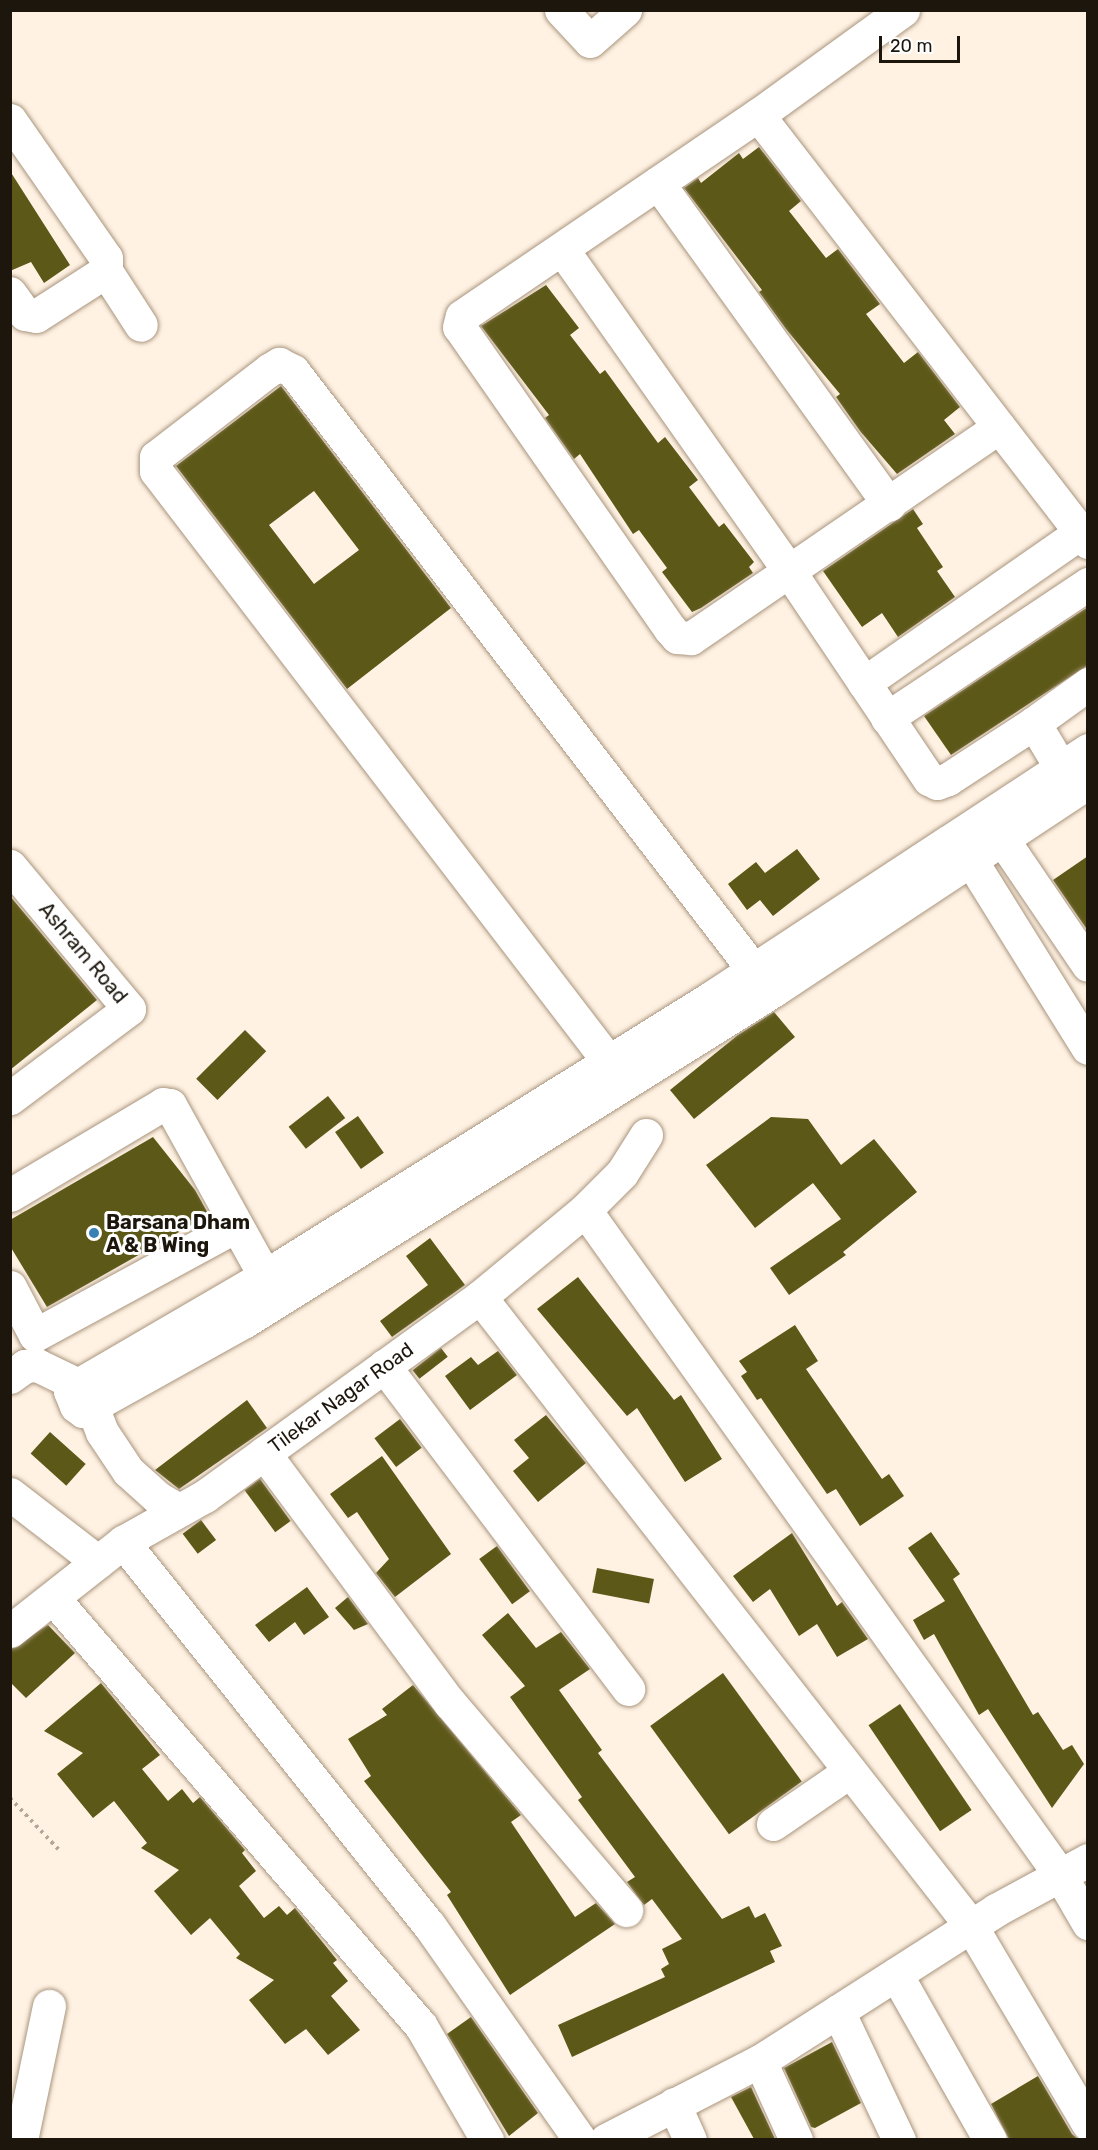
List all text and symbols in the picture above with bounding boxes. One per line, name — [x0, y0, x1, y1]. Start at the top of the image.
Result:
scale bar — [882, 24, 963, 62]
text: 20 m — [890, 35, 932, 57]
street label: Ashram Road — [34, 898, 132, 1008]
place label: Barsana Dham A & B Wing — [106, 1210, 250, 1257]
marker: Barsana Dham A & B Wing — [87, 1226, 101, 1240]
street label: Tilekar Nagar Road — [264, 1337, 418, 1459]

